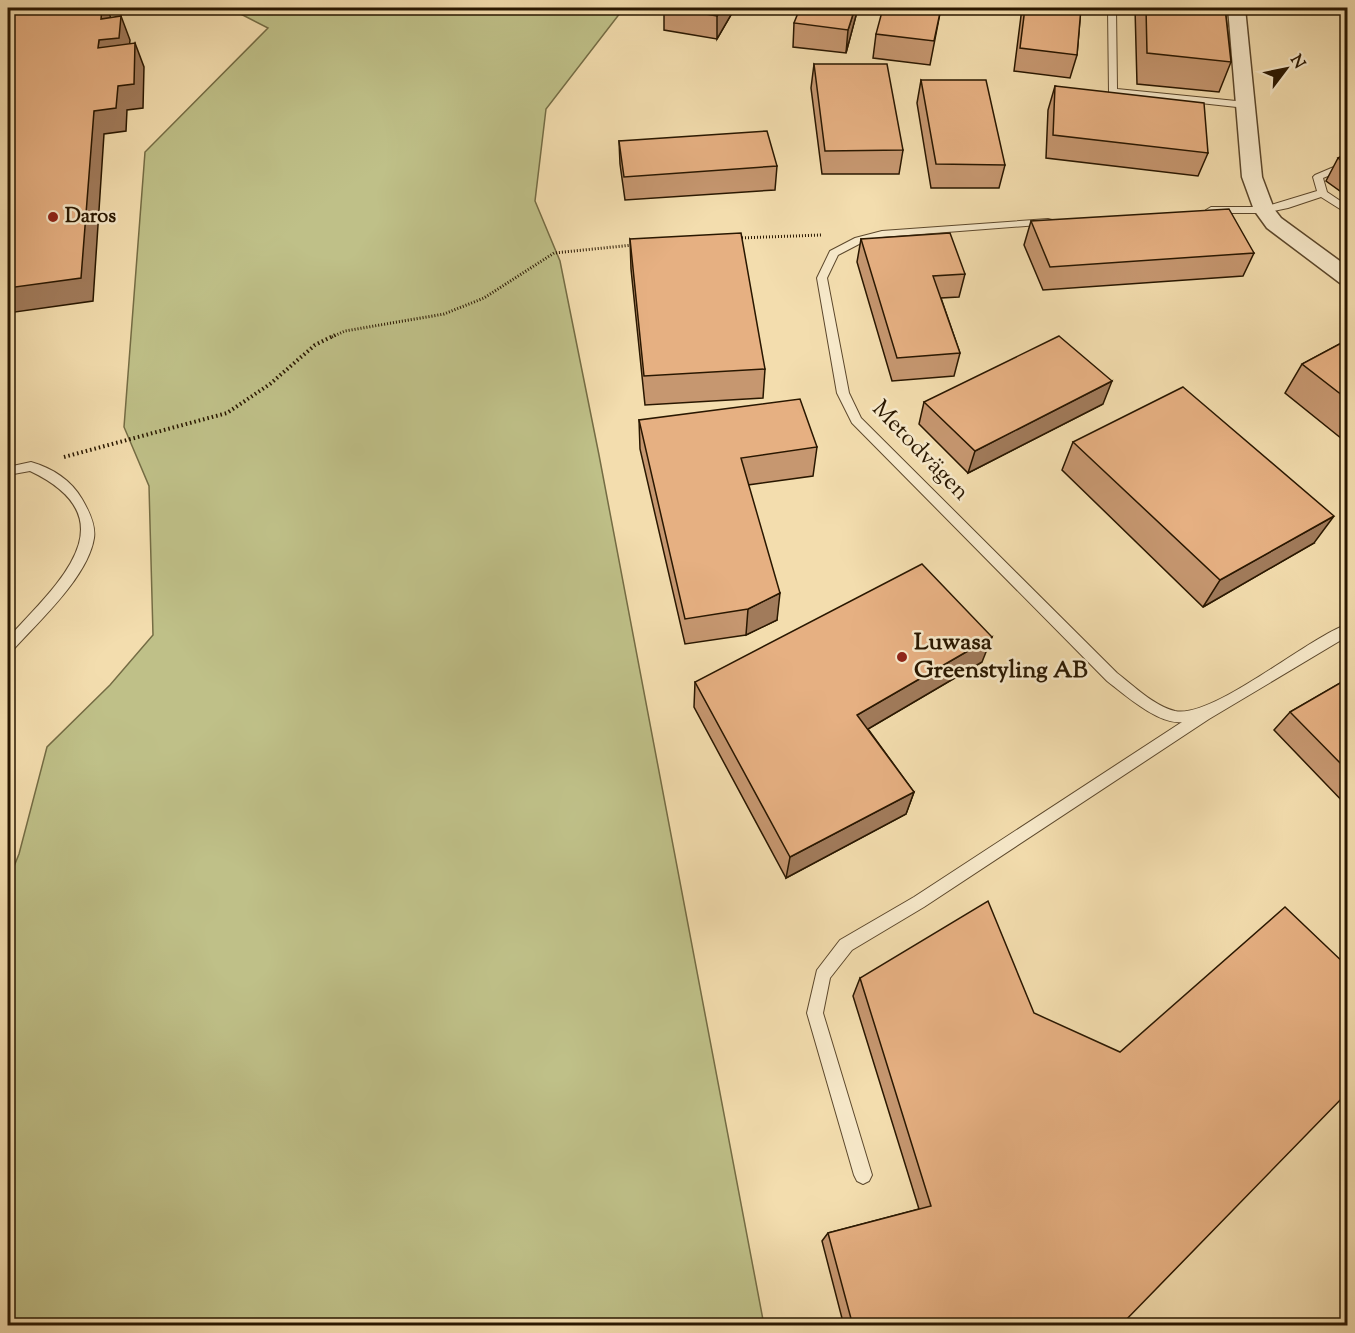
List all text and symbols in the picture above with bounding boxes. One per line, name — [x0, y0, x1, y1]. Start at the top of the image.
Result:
north arrow — [1256, 39, 1316, 99]
text: N — [1283, 51, 1310, 74]
place label: Daros — [65, 203, 116, 232]
marker: Daros — [46, 210, 60, 224]
street label: Metodvägen — [863, 393, 977, 509]
place label: Luwasa Greenstyling AB — [914, 626, 1088, 688]
marker: Luwasa Greenstyling AB — [895, 650, 909, 664]

